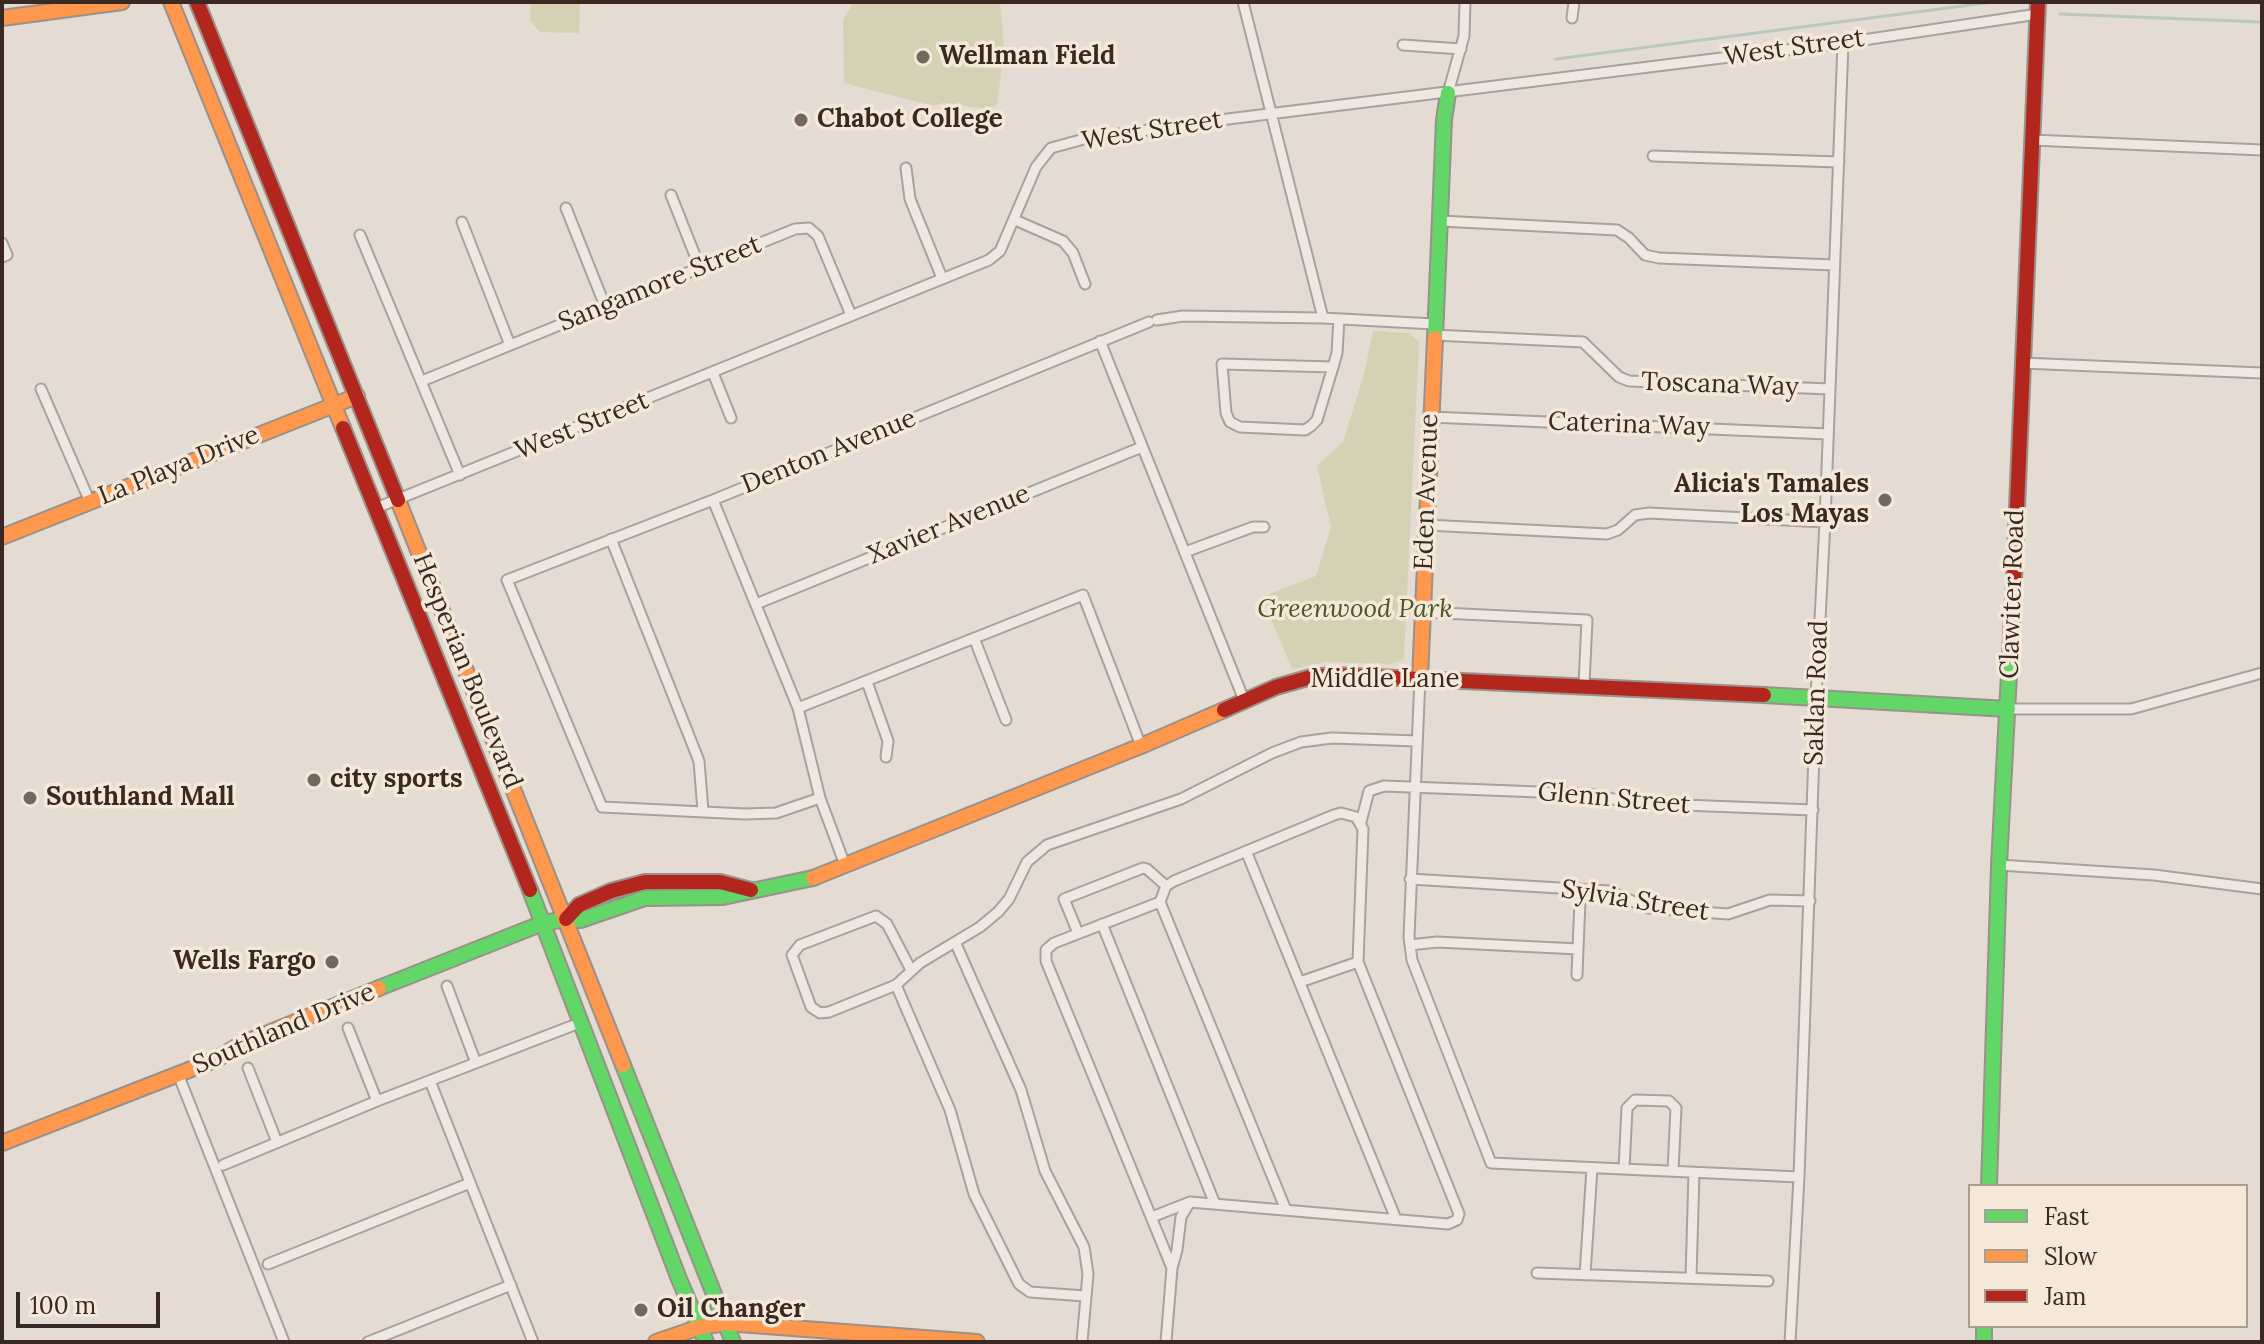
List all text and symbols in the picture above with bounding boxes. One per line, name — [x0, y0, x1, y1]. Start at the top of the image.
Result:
street label: West Street — [1722, 23, 1866, 73]
place label: Wellman Field — [939, 41, 1115, 73]
marker: Wellman Field — [914, 48, 932, 66]
place label: Chabot College — [817, 104, 1003, 136]
street label: West Street — [1080, 105, 1224, 157]
marker: Chabot College — [792, 111, 810, 129]
street label: Sangamore Street — [554, 229, 766, 339]
street label: Toscana Way — [1641, 367, 1799, 403]
street label: West Street — [511, 385, 653, 467]
street label: Denton Avenue — [737, 403, 921, 501]
street label: Caterina Way — [1548, 407, 1710, 443]
street label: Eden Avenue — [1409, 413, 1445, 571]
street label: La Playa Drive — [94, 420, 264, 512]
place label: Alicia's Tamales Los Mayas — [1674, 469, 1869, 530]
street label: Xavier Avenue — [864, 478, 1034, 572]
marker: Alicia's Tamales Los Mayas — [1876, 491, 1894, 509]
street label: Clawiter Road — [1994, 509, 2032, 679]
street label: Hesperian Boulevard — [406, 549, 528, 793]
park label: Greenwood Park — [1257, 594, 1453, 626]
street label: Saklan Road — [1799, 620, 1835, 766]
street label: Middle Lane — [1310, 664, 1460, 696]
place label: city sports — [330, 764, 463, 796]
marker: city sports — [305, 771, 323, 789]
street label: Glenn Street — [1536, 777, 1692, 821]
place label: Southland Mall — [46, 782, 235, 814]
marker: Southland Mall — [21, 789, 39, 807]
street label: Sylvia Street — [1559, 874, 1711, 928]
place label: Wells Fargo — [173, 946, 316, 978]
marker: Wells Fargo — [323, 953, 341, 971]
street label: Southland Drive — [188, 977, 380, 1081]
legend — [1968, 1184, 2248, 1328]
text: Fast — [2044, 1201, 2089, 1232]
text: Slow — [2044, 1241, 2097, 1272]
scale bar — [20, 1276, 164, 1326]
text: Jam — [2044, 1281, 2086, 1312]
text: 100 m — [30, 1290, 96, 1321]
place label: Oil Changer — [657, 1294, 805, 1326]
marker: Oil Changer — [632, 1301, 650, 1319]

